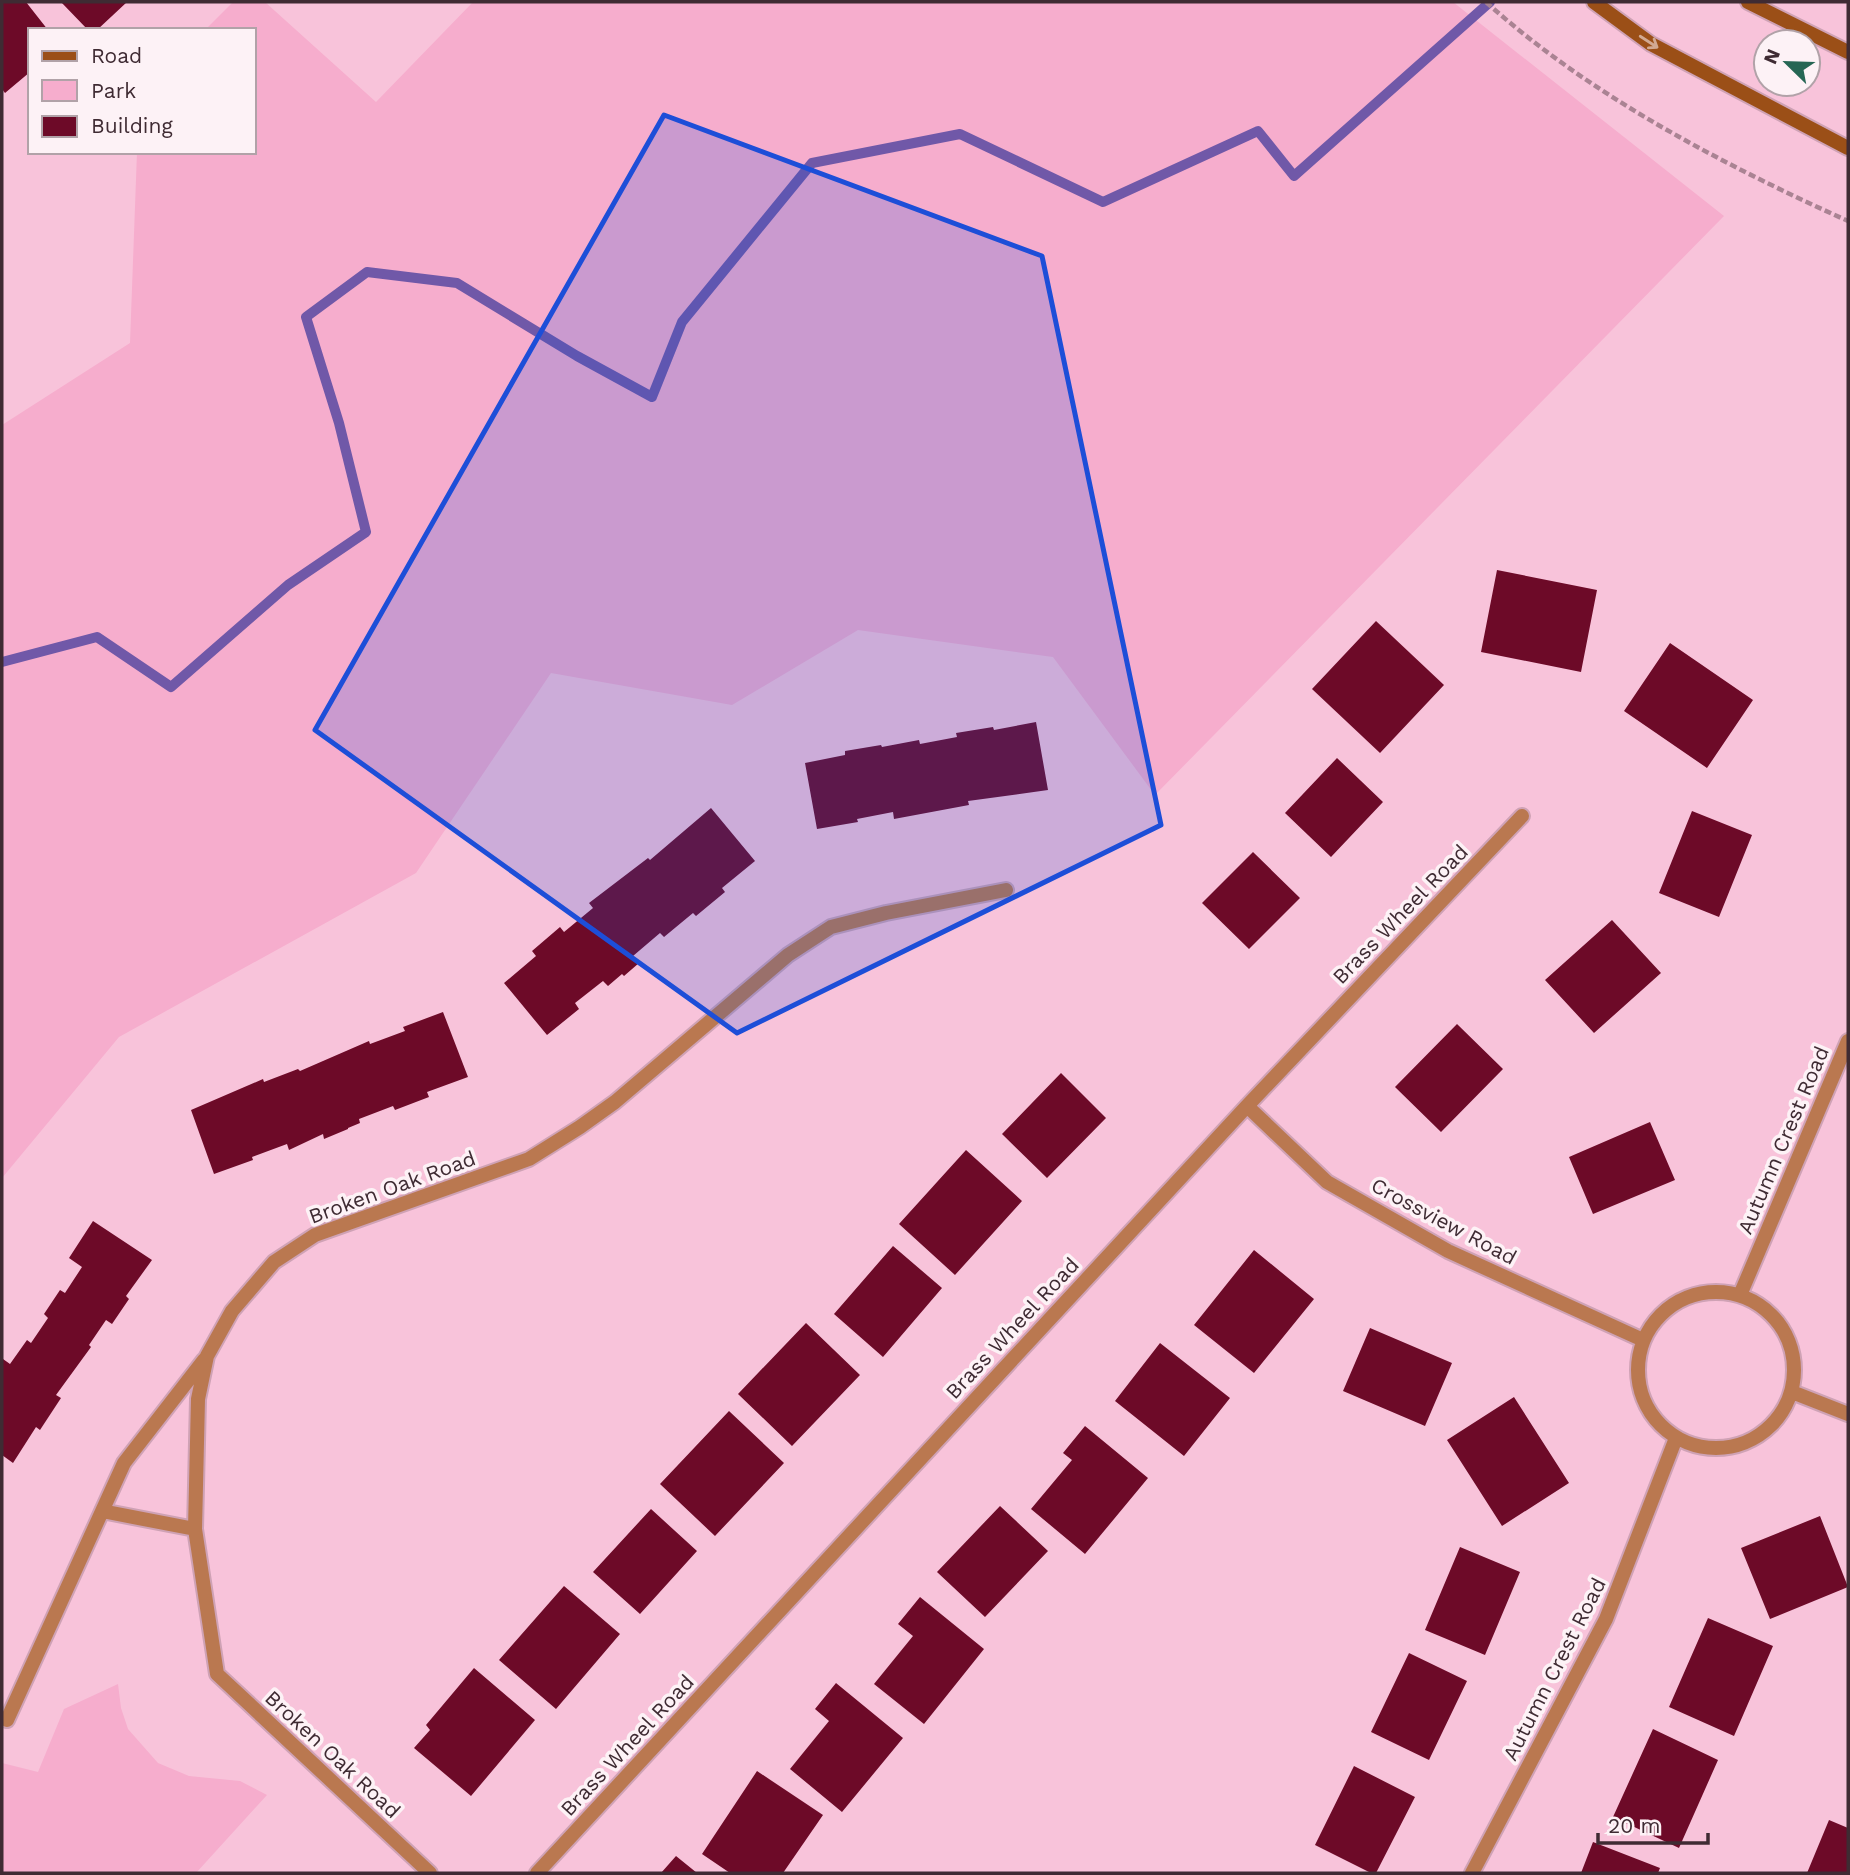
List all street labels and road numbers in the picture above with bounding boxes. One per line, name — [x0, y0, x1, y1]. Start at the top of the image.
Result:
street label: Brass Wheel Road — [1327, 839, 1473, 989]
street label: Autumn Crest Road — [1732, 1042, 1834, 1238]
street label: Broken Oak Road — [305, 1145, 479, 1229]
street label: Crossview Road — [1367, 1172, 1521, 1270]
street label: Brass Wheel Road — [940, 1252, 1084, 1404]
street label: Autumn Crest Road — [1497, 1574, 1611, 1764]
street label: Brass Wheel Road — [555, 1669, 699, 1821]
street label: Broken Oak Road — [260, 1685, 406, 1823]

